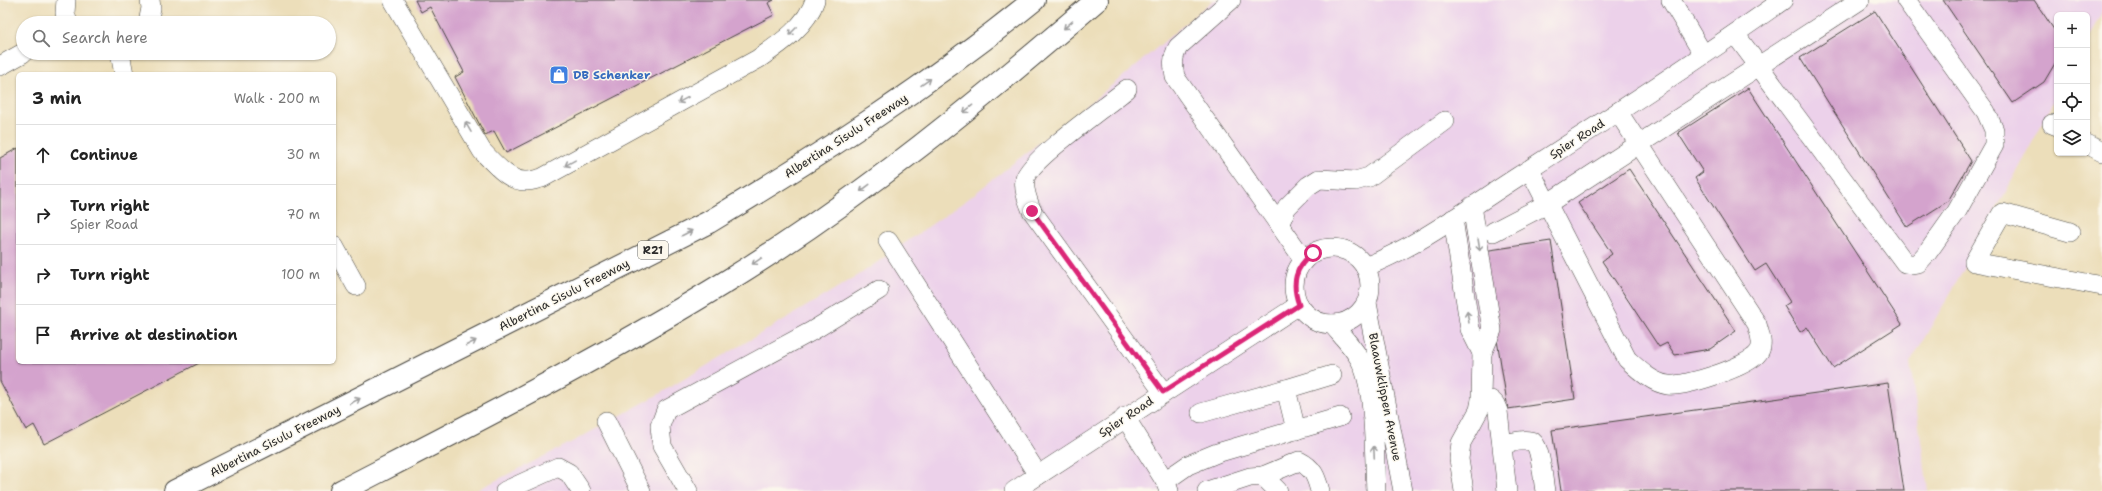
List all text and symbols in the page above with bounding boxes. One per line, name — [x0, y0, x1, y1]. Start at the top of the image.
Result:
map controls — [2054, 12, 2090, 156]
button: + — [2054, 12, 2090, 48]
search box — [16, 16, 336, 60]
one-way arrow — [1062, 21, 1073, 30]
icon: search — [30, 27, 52, 49]
one-way arrow — [788, 27, 798, 36]
text: Search here — [62, 28, 148, 48]
button: − — [2054, 48, 2090, 84]
shop icon: DB Schenker — [548, 64, 570, 86]
place label: DB Schenker — [573, 67, 651, 83]
one-way arrow — [921, 78, 932, 86]
button: locate — [2054, 84, 2090, 120]
text: 3 min — [32, 87, 82, 109]
text: Walk · 200 m — [234, 90, 320, 107]
street label: Albertina Sisulu Freeway — [781, 90, 911, 182]
one-way arrow — [677, 97, 689, 104]
one-way arrow — [963, 104, 974, 113]
street label: Spier Road — [1546, 115, 1608, 163]
button: layers — [2054, 120, 2090, 156]
one-way arrow — [464, 122, 472, 133]
icon: ahead — [32, 144, 54, 166]
text: Continue — [70, 145, 138, 165]
text: 30 m — [286, 146, 320, 163]
one-way arrow — [564, 160, 576, 168]
one-way arrow — [860, 184, 871, 192]
text: Turn right — [70, 196, 150, 216]
route end — [1023, 202, 1041, 220]
icon: right — [32, 204, 54, 226]
text: 70 m — [286, 206, 320, 223]
text: Spier Road — [70, 216, 138, 233]
one-way arrow — [680, 229, 692, 236]
one-way arrow — [1475, 238, 1483, 251]
road number: R21 — [638, 241, 668, 259]
route start — [1304, 244, 1322, 262]
street label: Albertina Sisulu Freeway — [496, 255, 632, 335]
one-way arrow — [752, 257, 763, 265]
icon: right — [32, 264, 54, 286]
text: Turn right — [70, 265, 150, 285]
text: 100 m — [281, 266, 320, 283]
one-way arrow — [1464, 311, 1472, 324]
icon: arrive — [32, 324, 54, 346]
text: Arrive at destination — [70, 325, 238, 345]
street label: Blaauwklippen Avenue — [1365, 331, 1405, 463]
one-way arrow — [464, 338, 476, 346]
street label: Spier Road — [1096, 393, 1157, 441]
one-way arrow — [348, 397, 360, 404]
street label: Albertina Sisulu Freeway — [207, 401, 343, 481]
one-way arrow — [1370, 446, 1377, 459]

